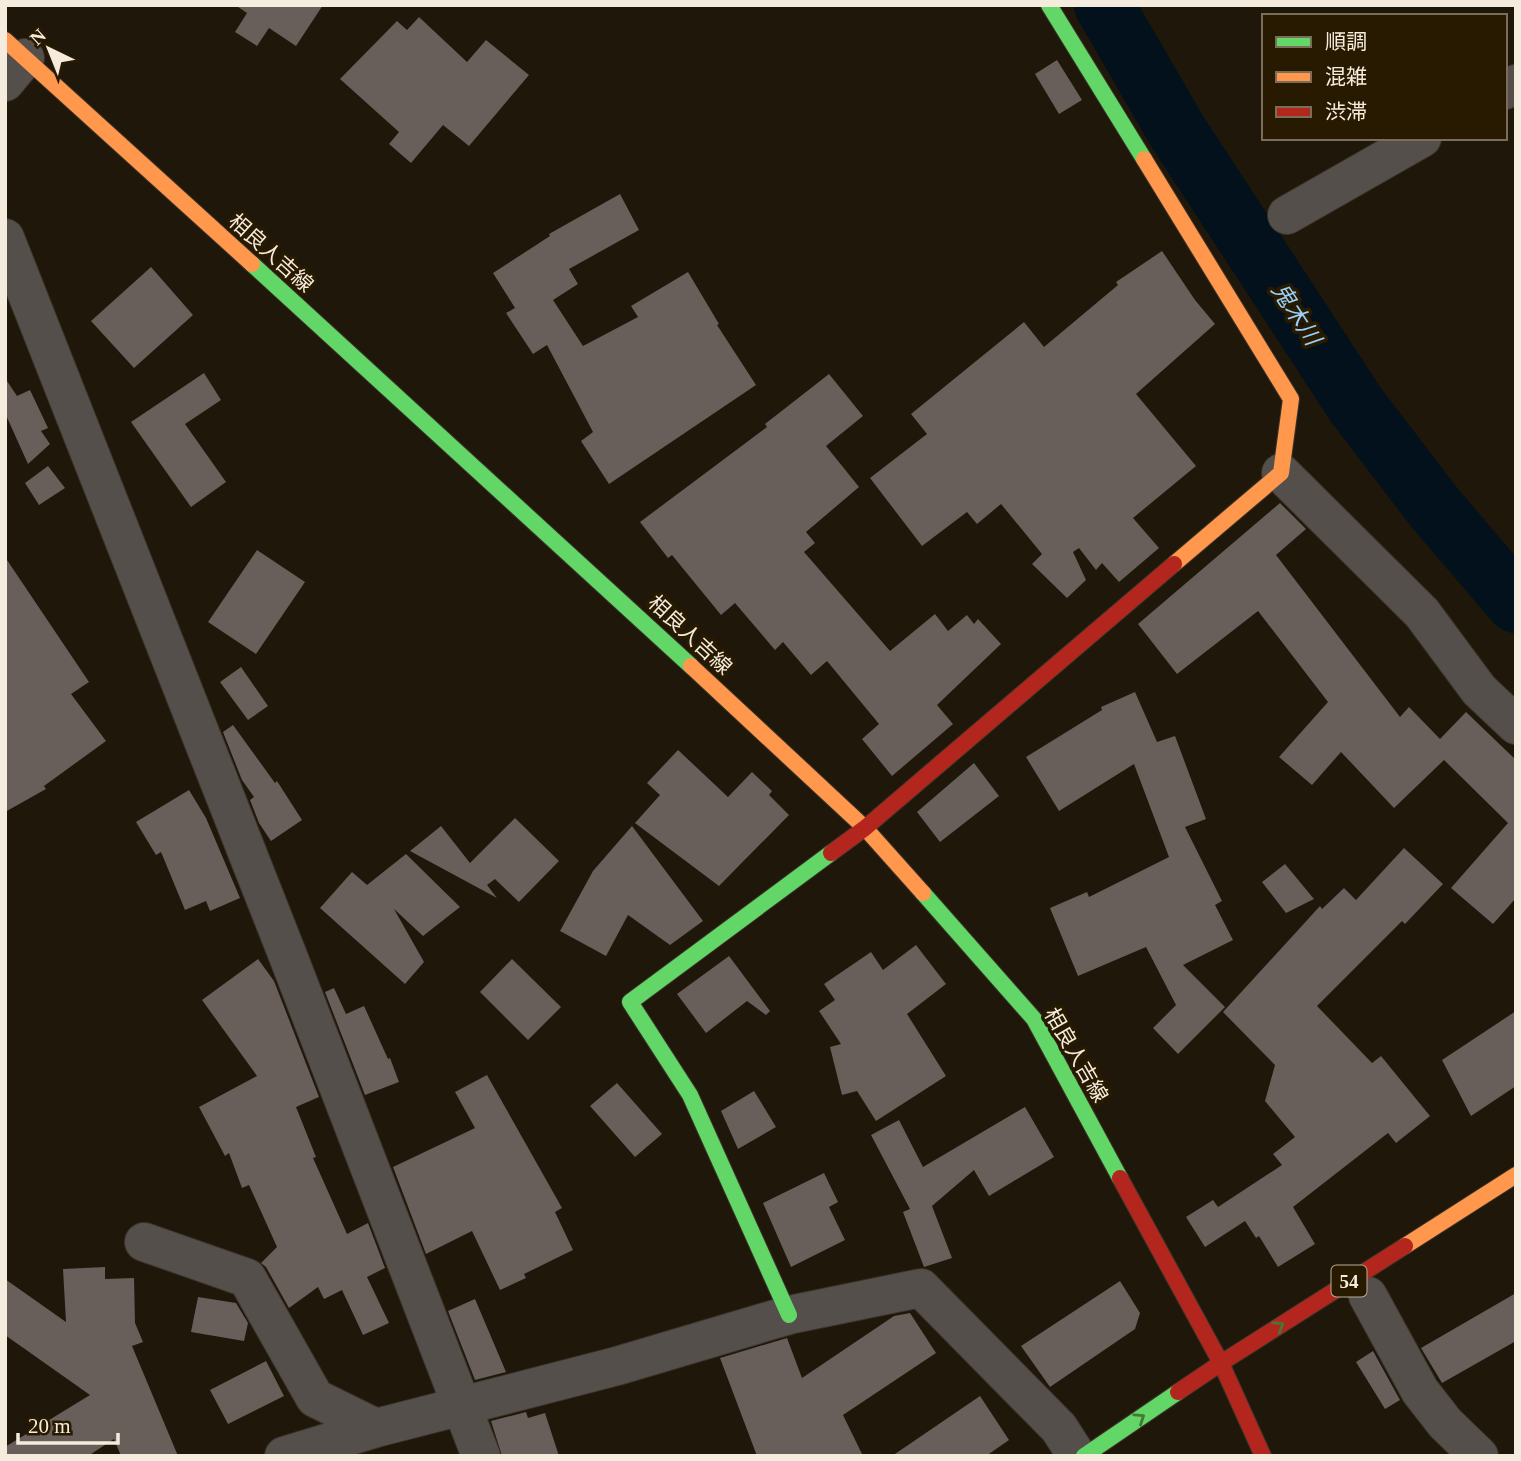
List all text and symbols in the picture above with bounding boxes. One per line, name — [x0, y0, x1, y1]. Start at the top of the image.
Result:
north arrow — [14, 14, 84, 84]
legend — [1262, 14, 1507, 140]
text: N — [26, 24, 50, 49]
text: 順調 — [1325, 30, 1367, 54]
text: 混雑 — [1325, 65, 1367, 89]
text: 渋滞 — [1325, 100, 1367, 124]
street label: 相良人吉線 — [224, 209, 318, 297]
water label: 鬼木川 — [1267, 278, 1327, 352]
street label: 相良人吉線 — [643, 590, 737, 680]
street label: 相良人吉線 — [1039, 1004, 1113, 1106]
road number: 54 — [1332, 1266, 1366, 1296]
one-way arrow — [1271, 1322, 1284, 1335]
scale bar — [18, 1402, 117, 1446]
one-way arrow — [1132, 1413, 1145, 1426]
text: 20 m — [28, 1414, 71, 1438]

